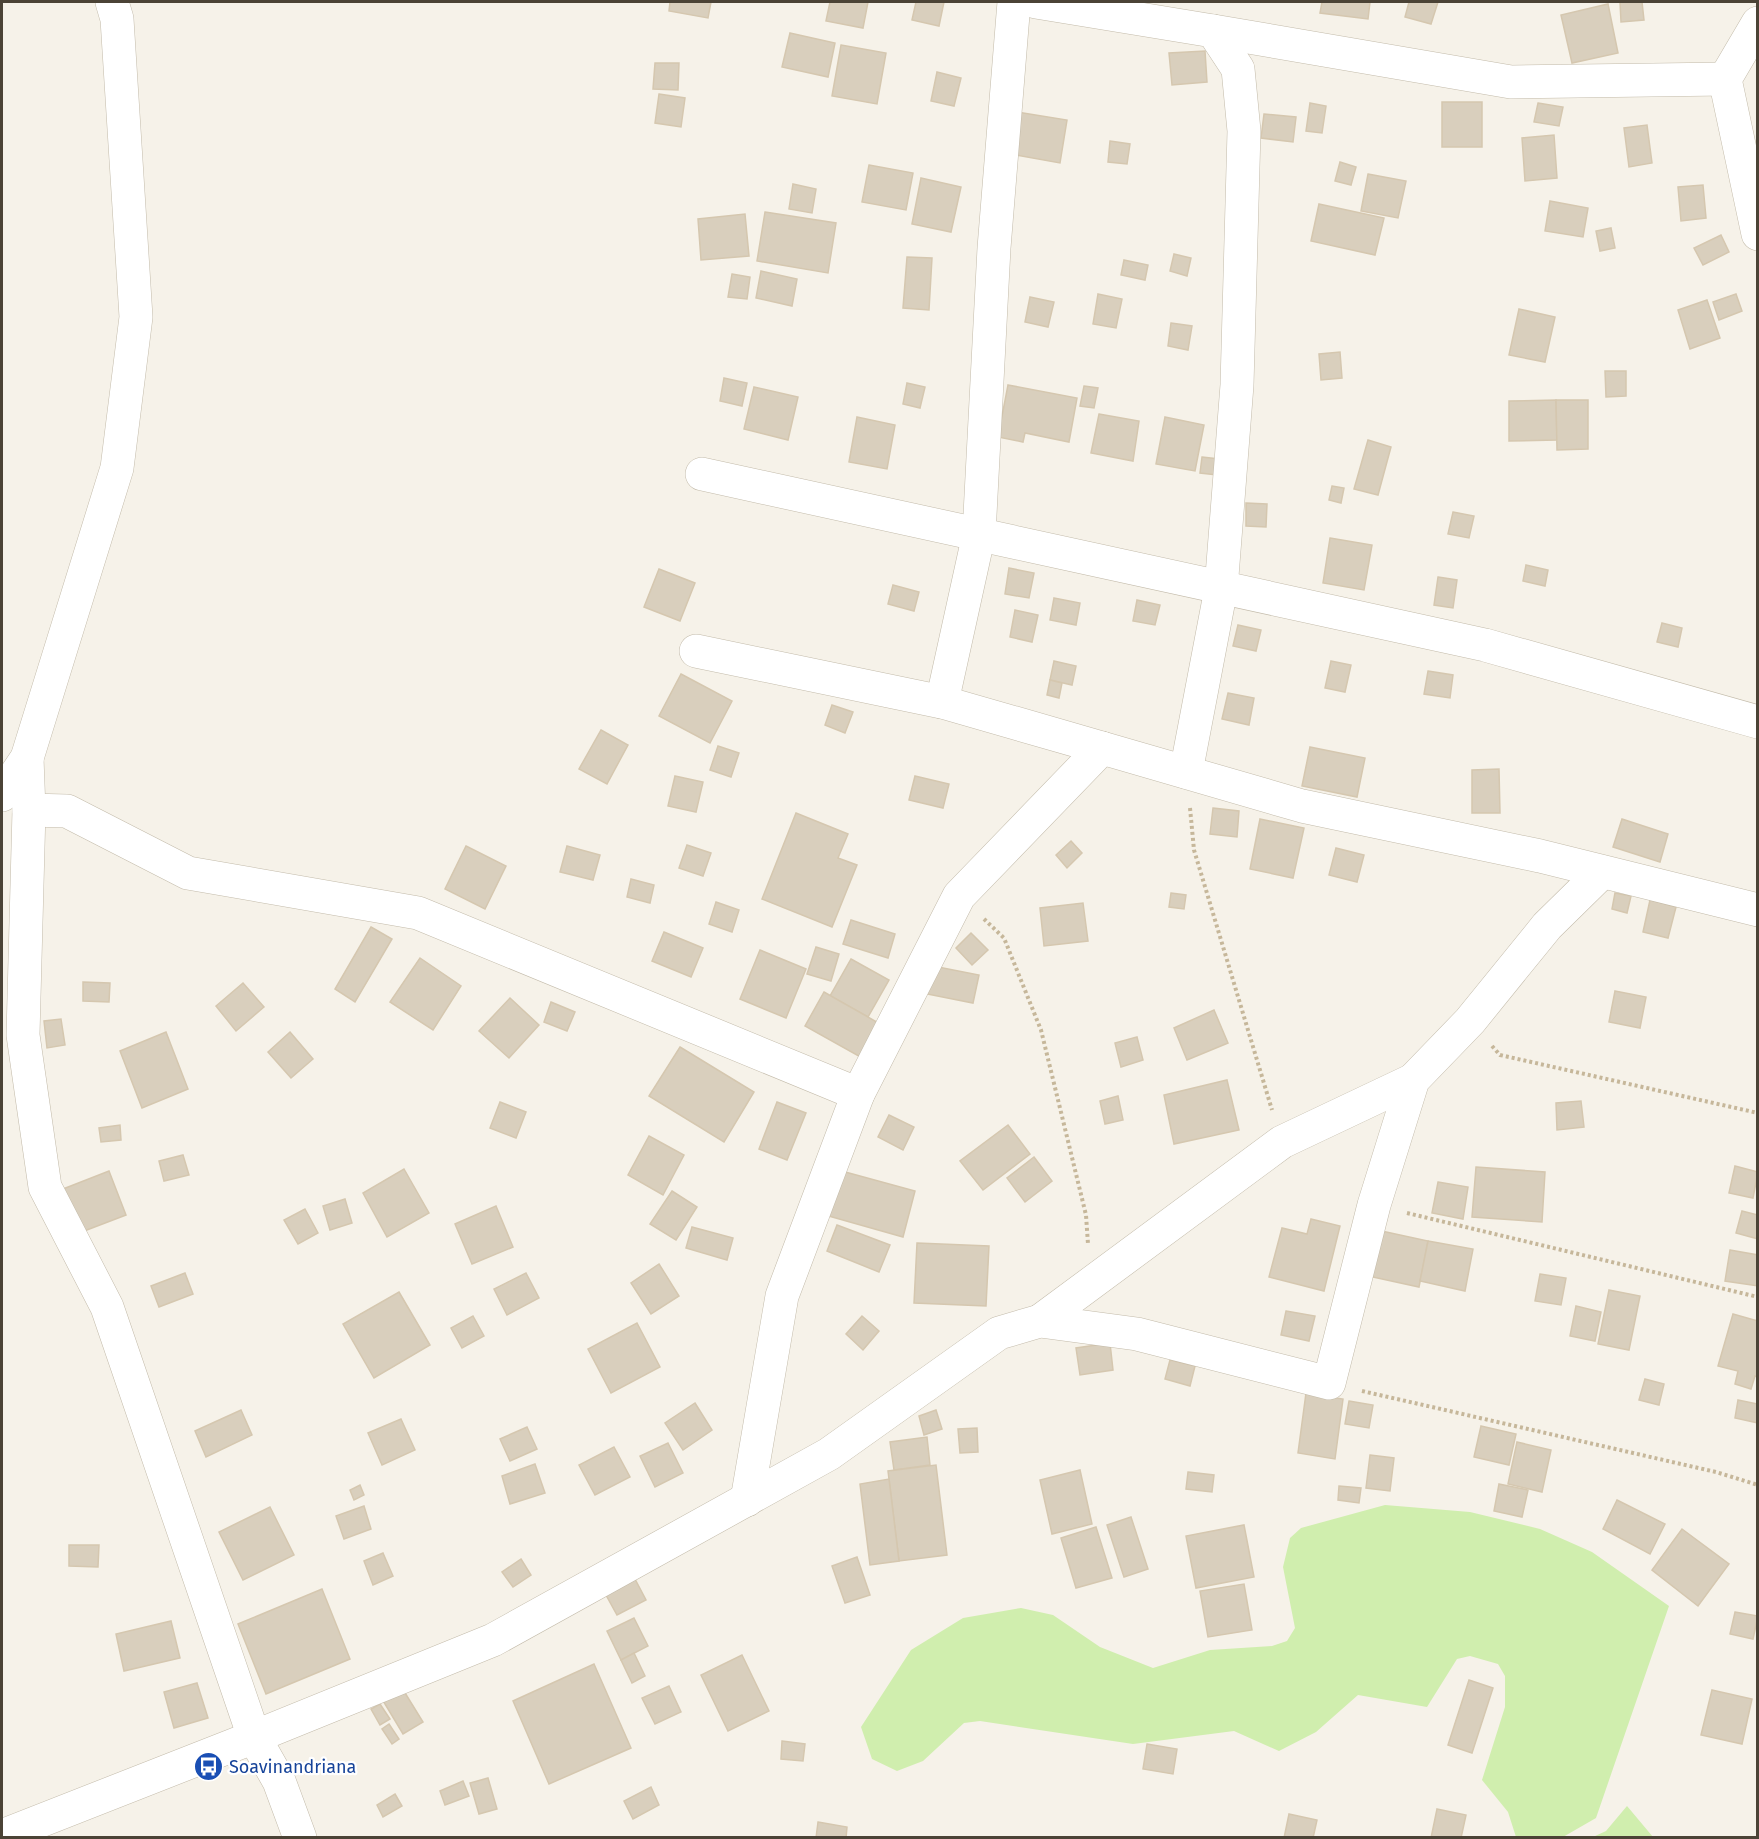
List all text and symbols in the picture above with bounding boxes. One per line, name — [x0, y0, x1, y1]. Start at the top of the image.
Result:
bus stop icon: Soavinandriana — [192, 1751, 224, 1783]
place label: Soavinandriana — [229, 1756, 356, 1778]

